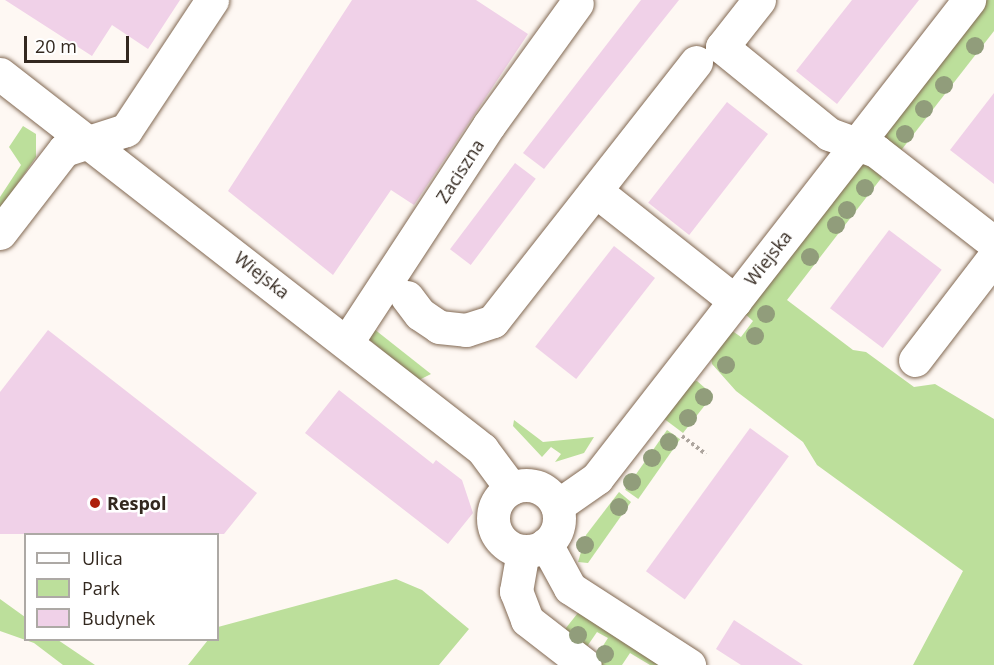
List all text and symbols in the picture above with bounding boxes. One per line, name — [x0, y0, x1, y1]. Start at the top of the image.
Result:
scale bar — [27, 24, 132, 62]
text: 20 m — [35, 34, 77, 58]
street label: Zaciszna — [431, 135, 489, 207]
street label: Wiejska — [740, 226, 796, 290]
street label: Wiejska — [230, 247, 294, 303]
place label: Respol — [107, 492, 166, 514]
marker: Respol — [88, 496, 102, 510]
legend — [24, 533, 219, 641]
text: Ulica — [82, 546, 123, 570]
text: Park — [82, 576, 120, 600]
text: Budynek — [82, 606, 155, 630]

